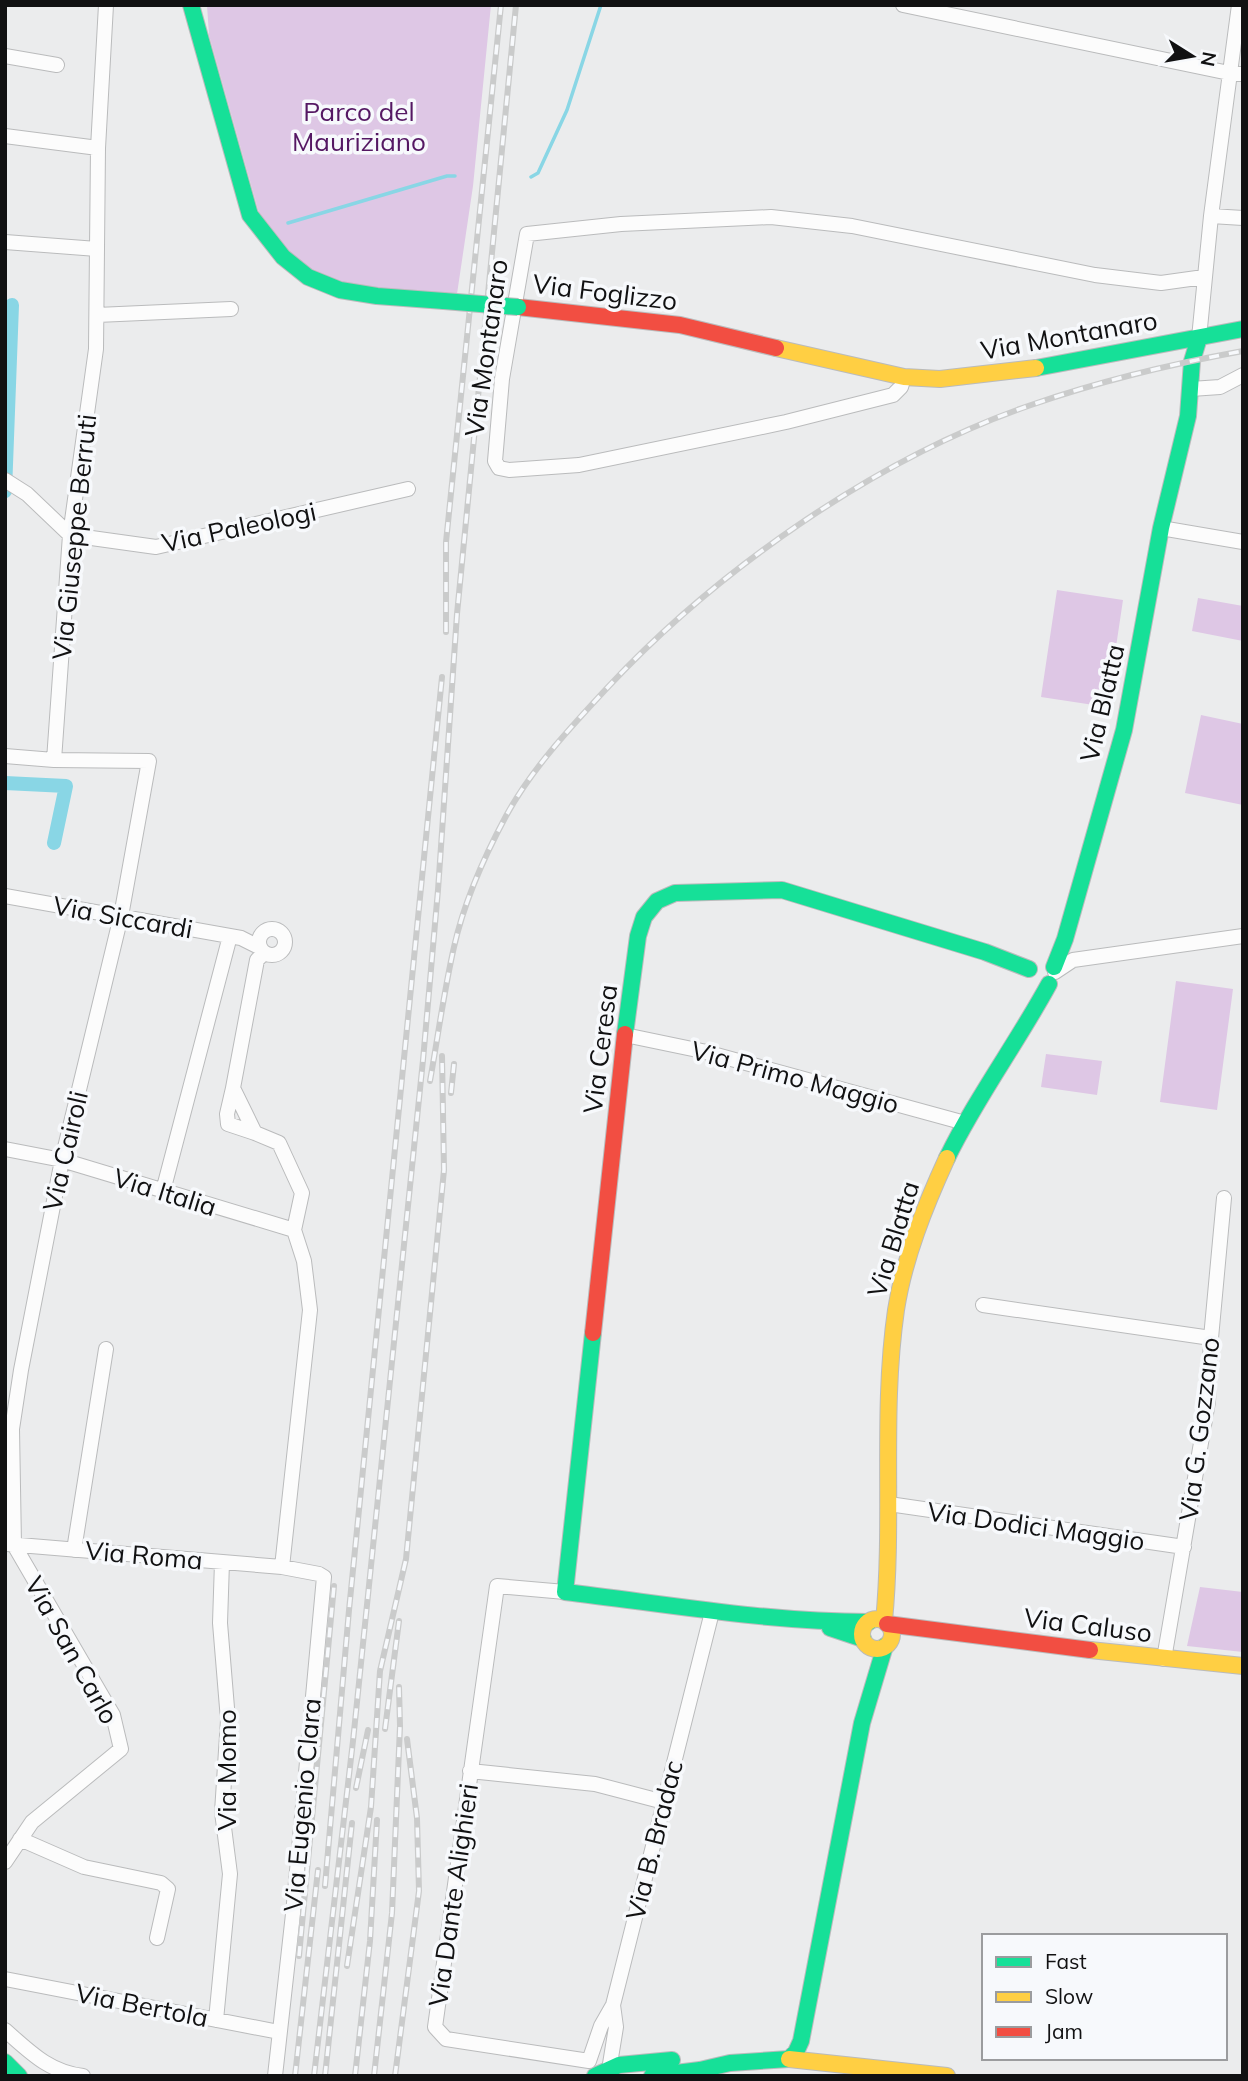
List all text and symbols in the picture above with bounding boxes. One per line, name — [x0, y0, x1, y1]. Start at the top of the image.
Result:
north arrow — [1157, 21, 1227, 91]
text: N — [1196, 50, 1222, 69]
park label: Parco del Mauriziano — [292, 95, 426, 158]
street label: Via Montanaro — [457, 257, 515, 439]
street label: Via Foglizzo — [531, 267, 679, 317]
street label: Via Montanaro — [978, 303, 1160, 367]
street label: Via Giuseppe Berruti — [45, 412, 103, 662]
street label: Via Paleologi — [159, 495, 319, 559]
street label: Via Blatta — [1072, 641, 1132, 765]
street label: Via Siccardi — [51, 888, 195, 946]
street label: Via Ceresa — [576, 983, 624, 1115]
street label: Via Primo Maggio — [687, 1033, 903, 1121]
street label: Via Cairoli — [35, 1088, 95, 1214]
street label: Via Italia — [109, 1161, 221, 1223]
street label: Via Blatta — [860, 1177, 926, 1301]
street label: Via G. Gozzano — [1171, 1335, 1227, 1523]
street label: Via Dodici Maggio — [925, 1494, 1147, 1558]
street label: Via Roma — [84, 1533, 204, 1577]
street label: Via San Carlo — [18, 1570, 126, 1730]
street label: Via Caluso — [1022, 1601, 1154, 1649]
street label: Via Eugenio Clara — [276, 1697, 328, 1913]
street label: Via Momo — [210, 1709, 243, 1831]
street label: Via B. Bradac — [618, 1757, 690, 1923]
street label: Via Dante Alighieri — [421, 1781, 485, 2009]
legend — [982, 1934, 1227, 2060]
text: Fast — [1045, 1948, 1087, 1974]
street label: Via Bertola — [73, 1976, 211, 2034]
text: Slow — [1045, 1983, 1093, 2009]
text: Jam — [1045, 2018, 1083, 2044]

